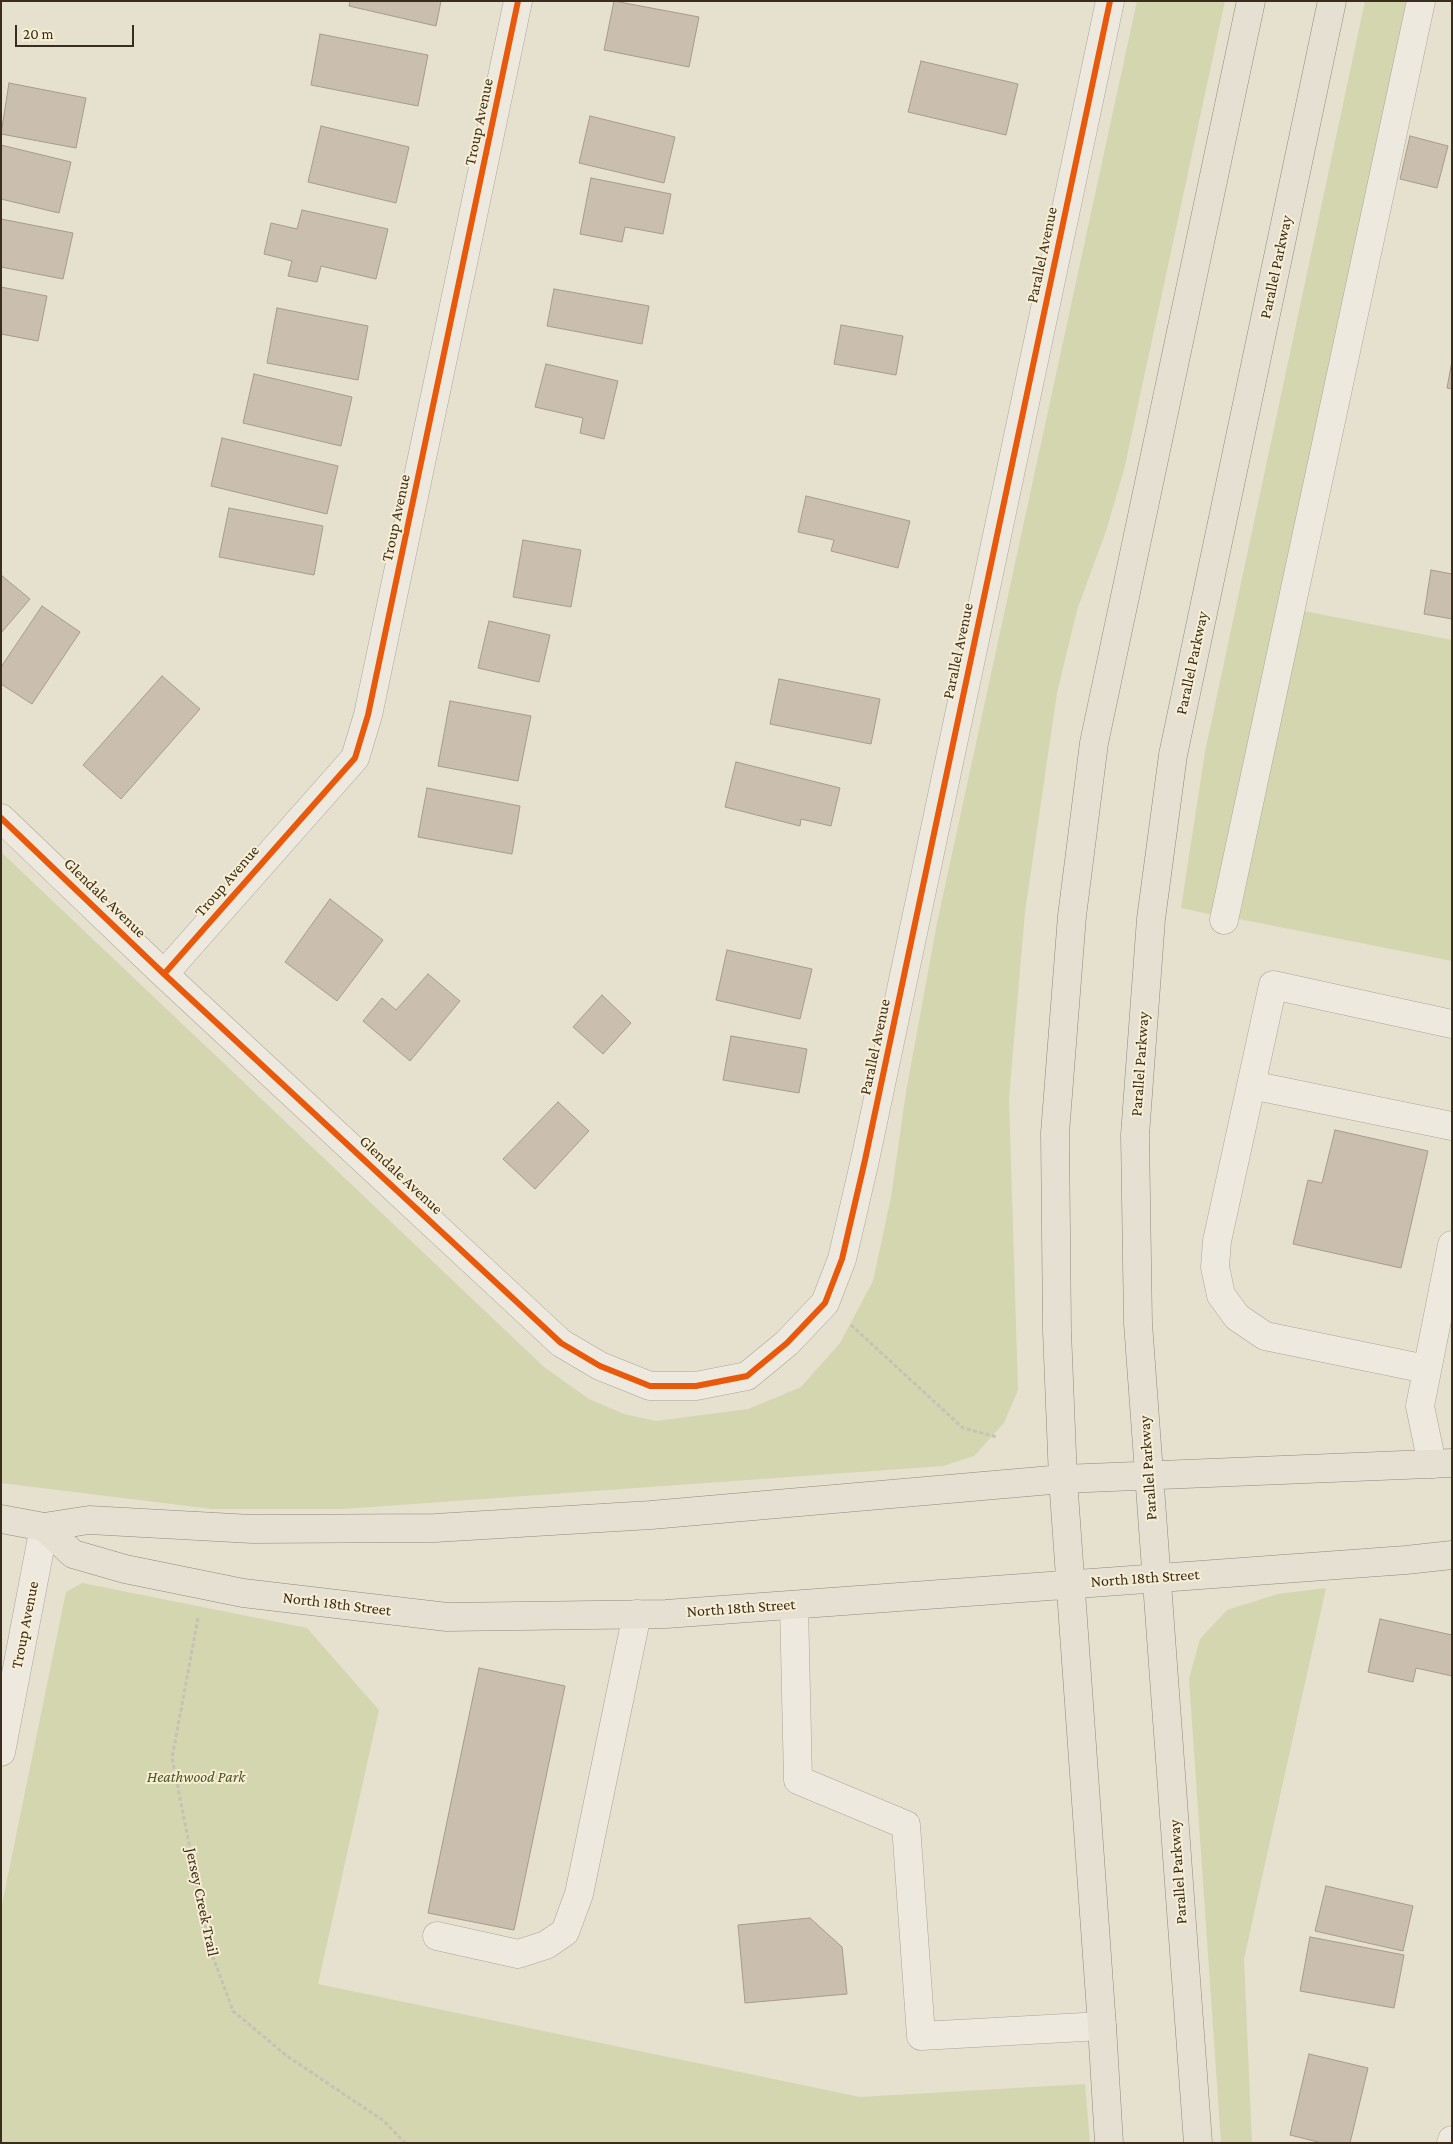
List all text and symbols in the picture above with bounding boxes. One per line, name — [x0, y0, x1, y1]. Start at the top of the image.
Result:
scale bar — [18, 15, 136, 47]
text: 20 m — [23, 26, 54, 42]
street label: Troup Avenue — [460, 76, 498, 168]
street label: Parallel Avenue — [1022, 205, 1062, 305]
street label: Parallel Parkway — [1256, 214, 1296, 320]
street label: Troup Avenue — [377, 472, 415, 564]
street label: Parallel Avenue — [938, 601, 978, 701]
street label: Parallel Parkway — [1172, 610, 1212, 716]
street label: Troup Avenue — [191, 841, 263, 921]
street label: Glendale Avenue — [60, 854, 150, 942]
street label: Parallel Avenue — [855, 997, 895, 1097]
street label: Parallel Parkway — [1127, 1011, 1153, 1117]
street label: Glendale Avenue — [355, 1131, 447, 1219]
street label: Parallel Parkway — [1135, 1415, 1161, 1521]
street label: North 18th Street — [1090, 1565, 1200, 1591]
street label: Troup Avenue — [7, 1579, 43, 1671]
street label: North 18th Street — [282, 1588, 392, 1620]
street label: North 18th Street — [686, 1595, 796, 1621]
park label: Heathwood Park — [147, 1767, 245, 1787]
street label: Parallel Parkway — [1165, 1819, 1191, 1925]
street label: Jersey Creek Trail — [181, 1846, 223, 1958]

